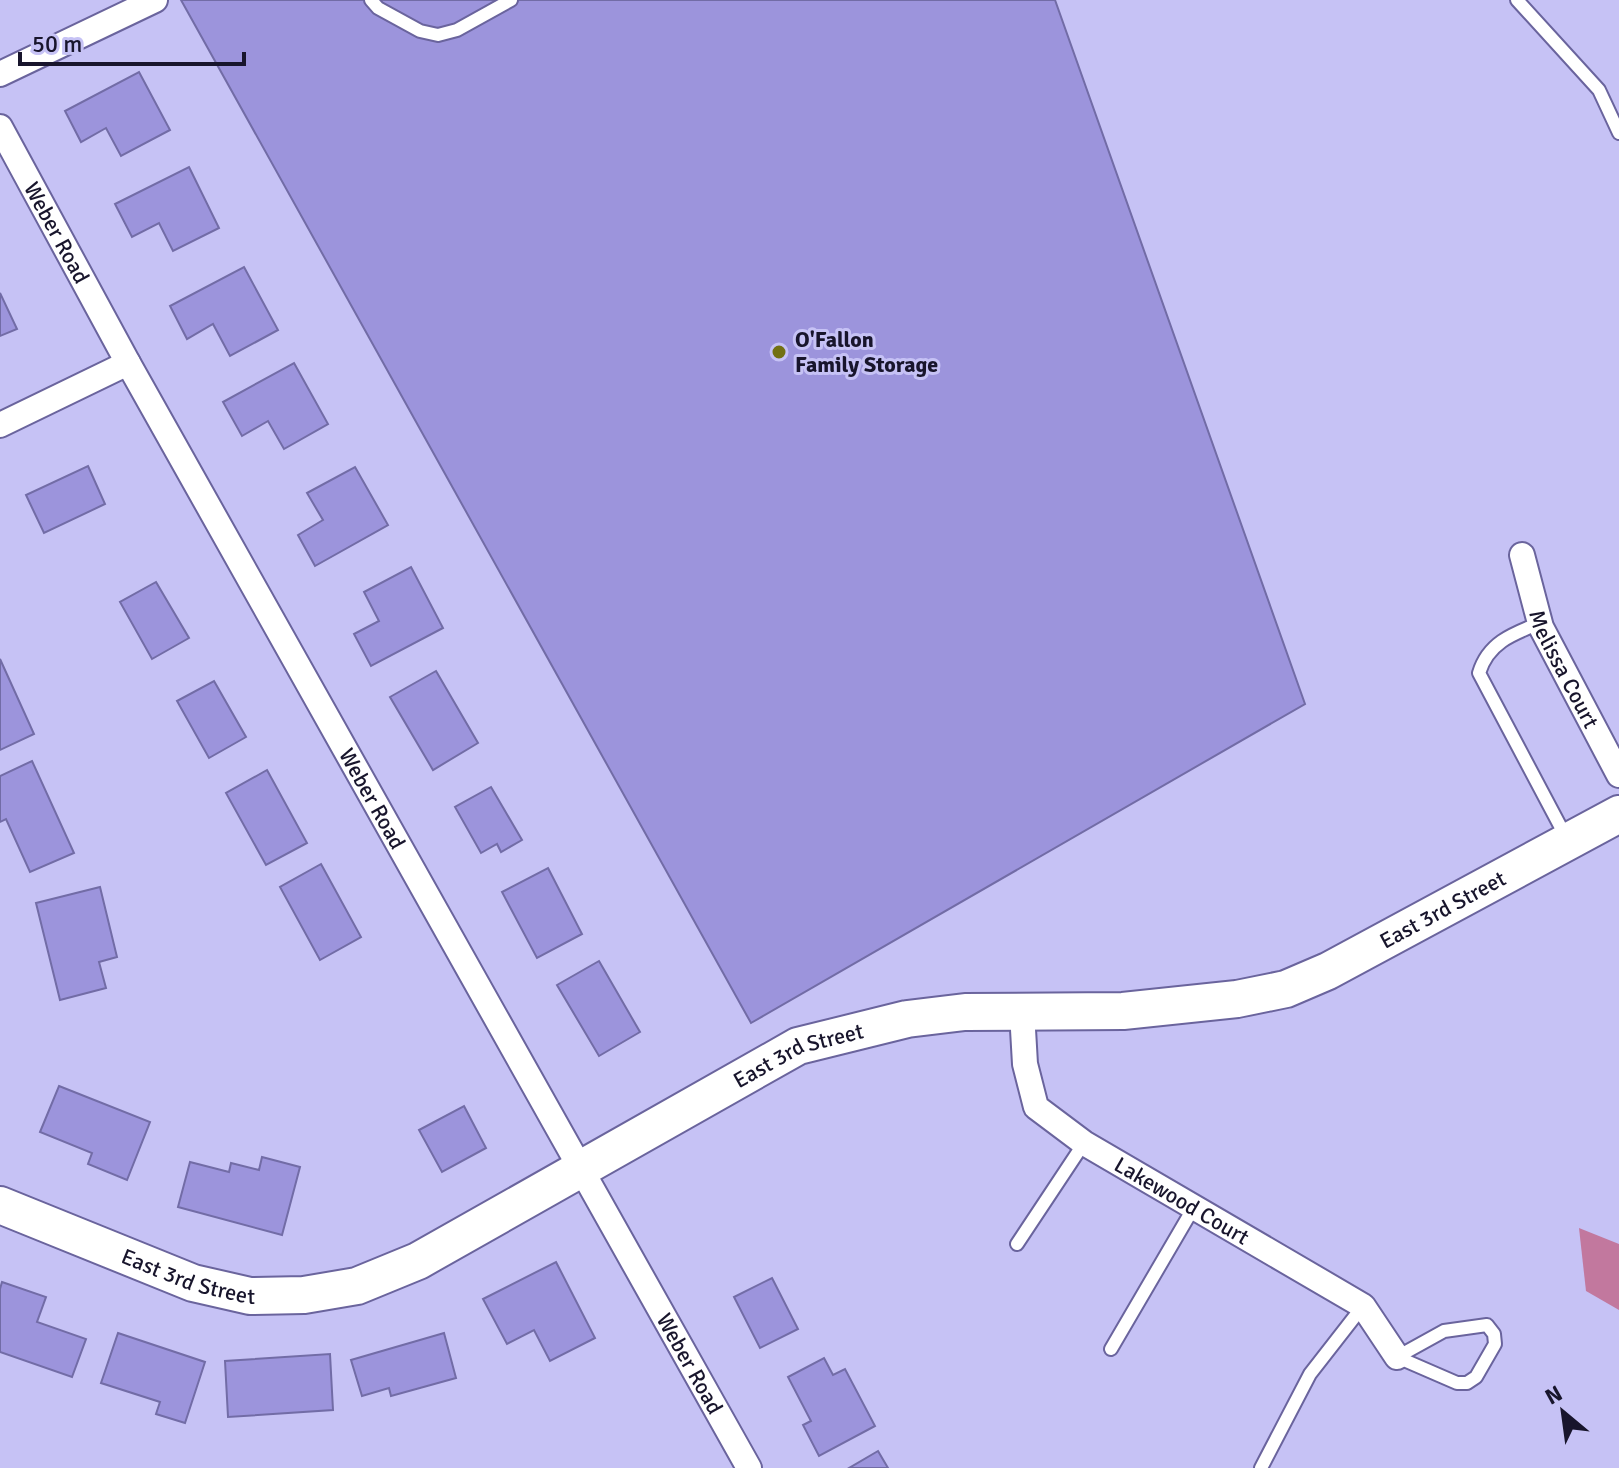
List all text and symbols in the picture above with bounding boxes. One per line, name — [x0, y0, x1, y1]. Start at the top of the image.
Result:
scale bar — [20, 16, 244, 66]
text: 50 m — [32, 29, 82, 59]
street label: Weber Road — [18, 177, 95, 288]
place label: O'Fallon Family Storage — [795, 326, 938, 378]
marker: O'Fallon Family Storage — [770, 343, 788, 361]
street label: Melissa Court — [1523, 607, 1605, 733]
street label: Weber Road — [333, 743, 411, 854]
street label: East 3rd Street — [1375, 865, 1511, 955]
street label: East 3rd Street — [728, 1017, 866, 1094]
street label: Lakewood Court — [1109, 1151, 1254, 1251]
street label: East 3rd Street — [117, 1243, 256, 1310]
street label: Weber Road — [651, 1308, 729, 1419]
north arrow — [1523, 1372, 1603, 1452]
text: N — [1540, 1379, 1567, 1410]

